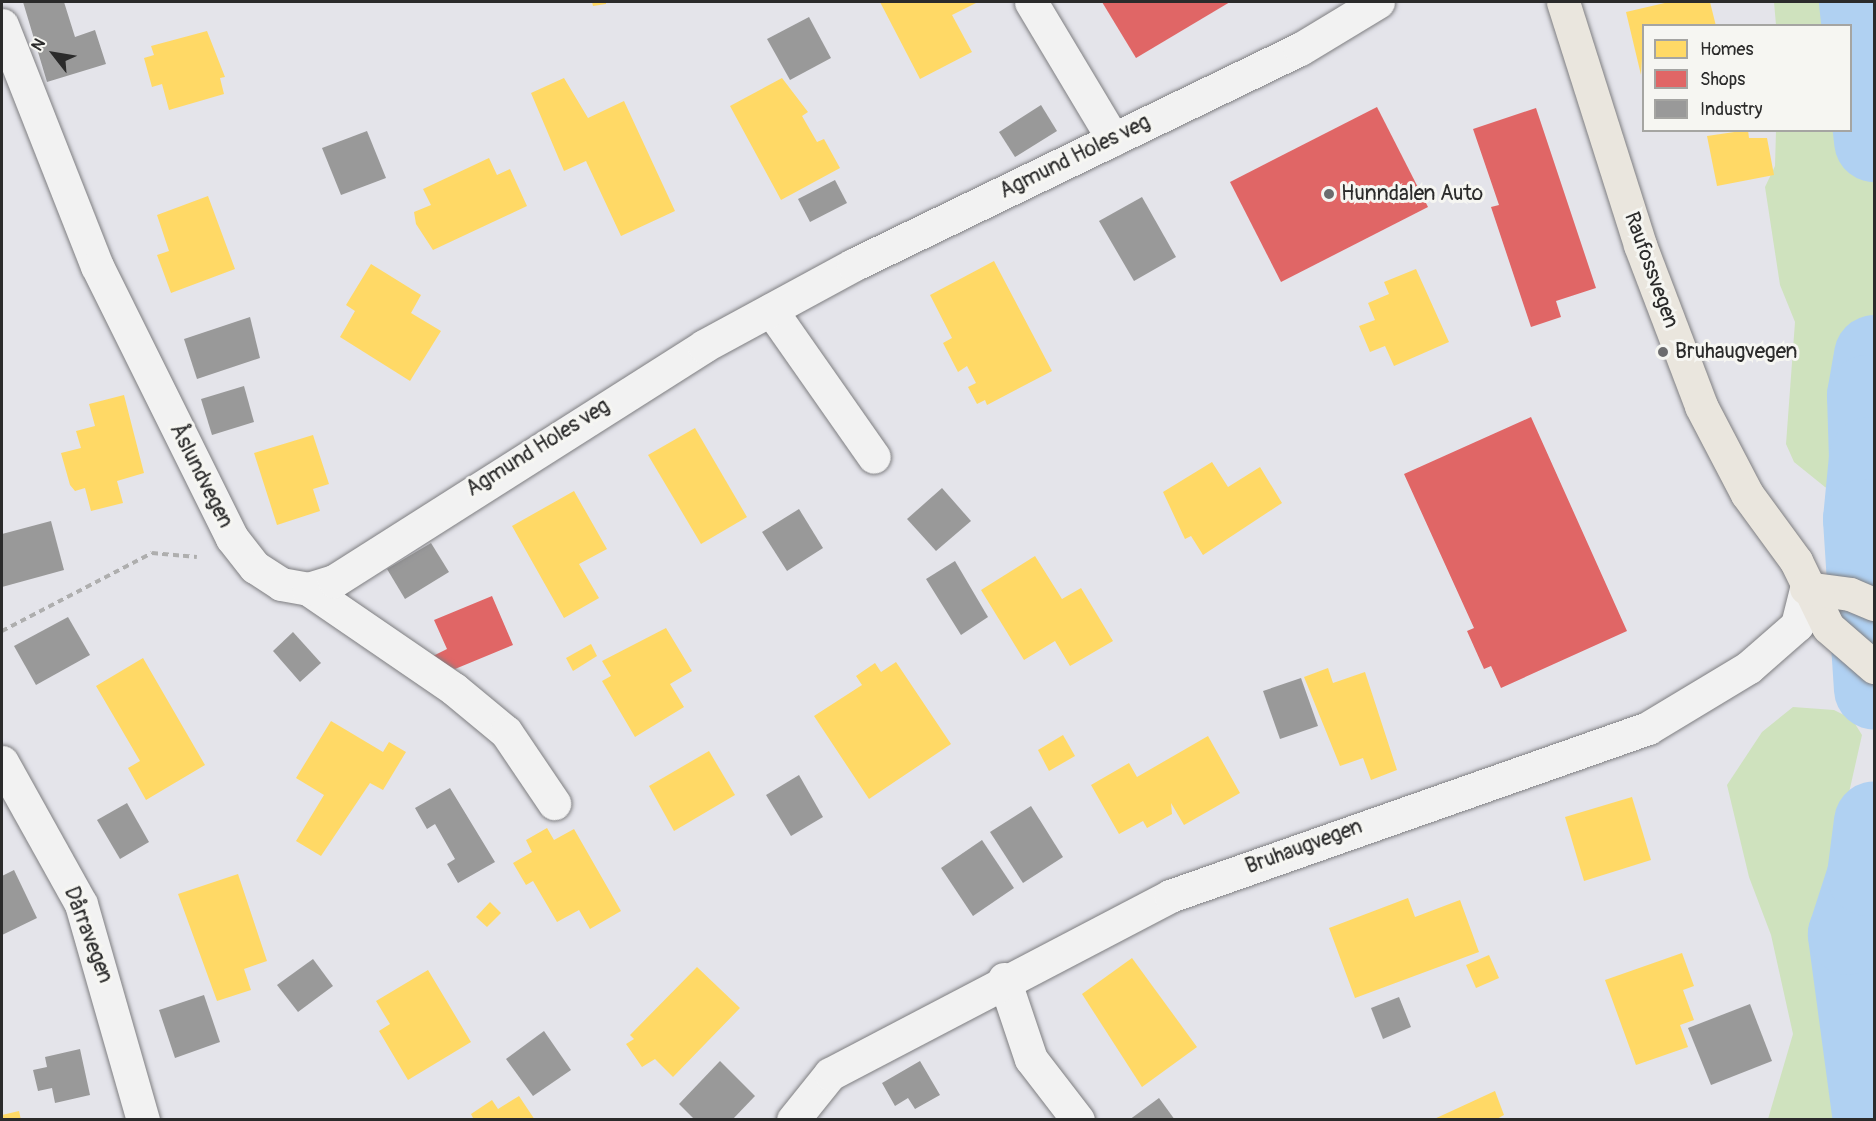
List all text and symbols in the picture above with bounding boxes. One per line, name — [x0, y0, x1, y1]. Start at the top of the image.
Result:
north arrow — [24, 24, 84, 84]
legend — [1642, 24, 1852, 132]
text: N — [27, 35, 50, 55]
text: Homes — [1700, 38, 1753, 61]
text: Shops — [1700, 68, 1745, 91]
text: Industry — [1700, 98, 1763, 121]
street label: Agmund Holes veg — [996, 110, 1154, 204]
place label: Hunndalen Auto — [1341, 181, 1483, 207]
marker: Hunndalen Auto — [1322, 187, 1336, 201]
street label: Raufossvegen — [1618, 209, 1684, 331]
place label: Bruhaugvegen — [1675, 339, 1797, 365]
marker: Bruhaugvegen — [1656, 345, 1670, 359]
street label: Agmund Holes veg — [462, 394, 614, 502]
street label: Åslundvegen — [164, 420, 238, 532]
street label: Bruhaugvegen — [1242, 814, 1366, 880]
street label: Dårravegen — [58, 883, 118, 987]

